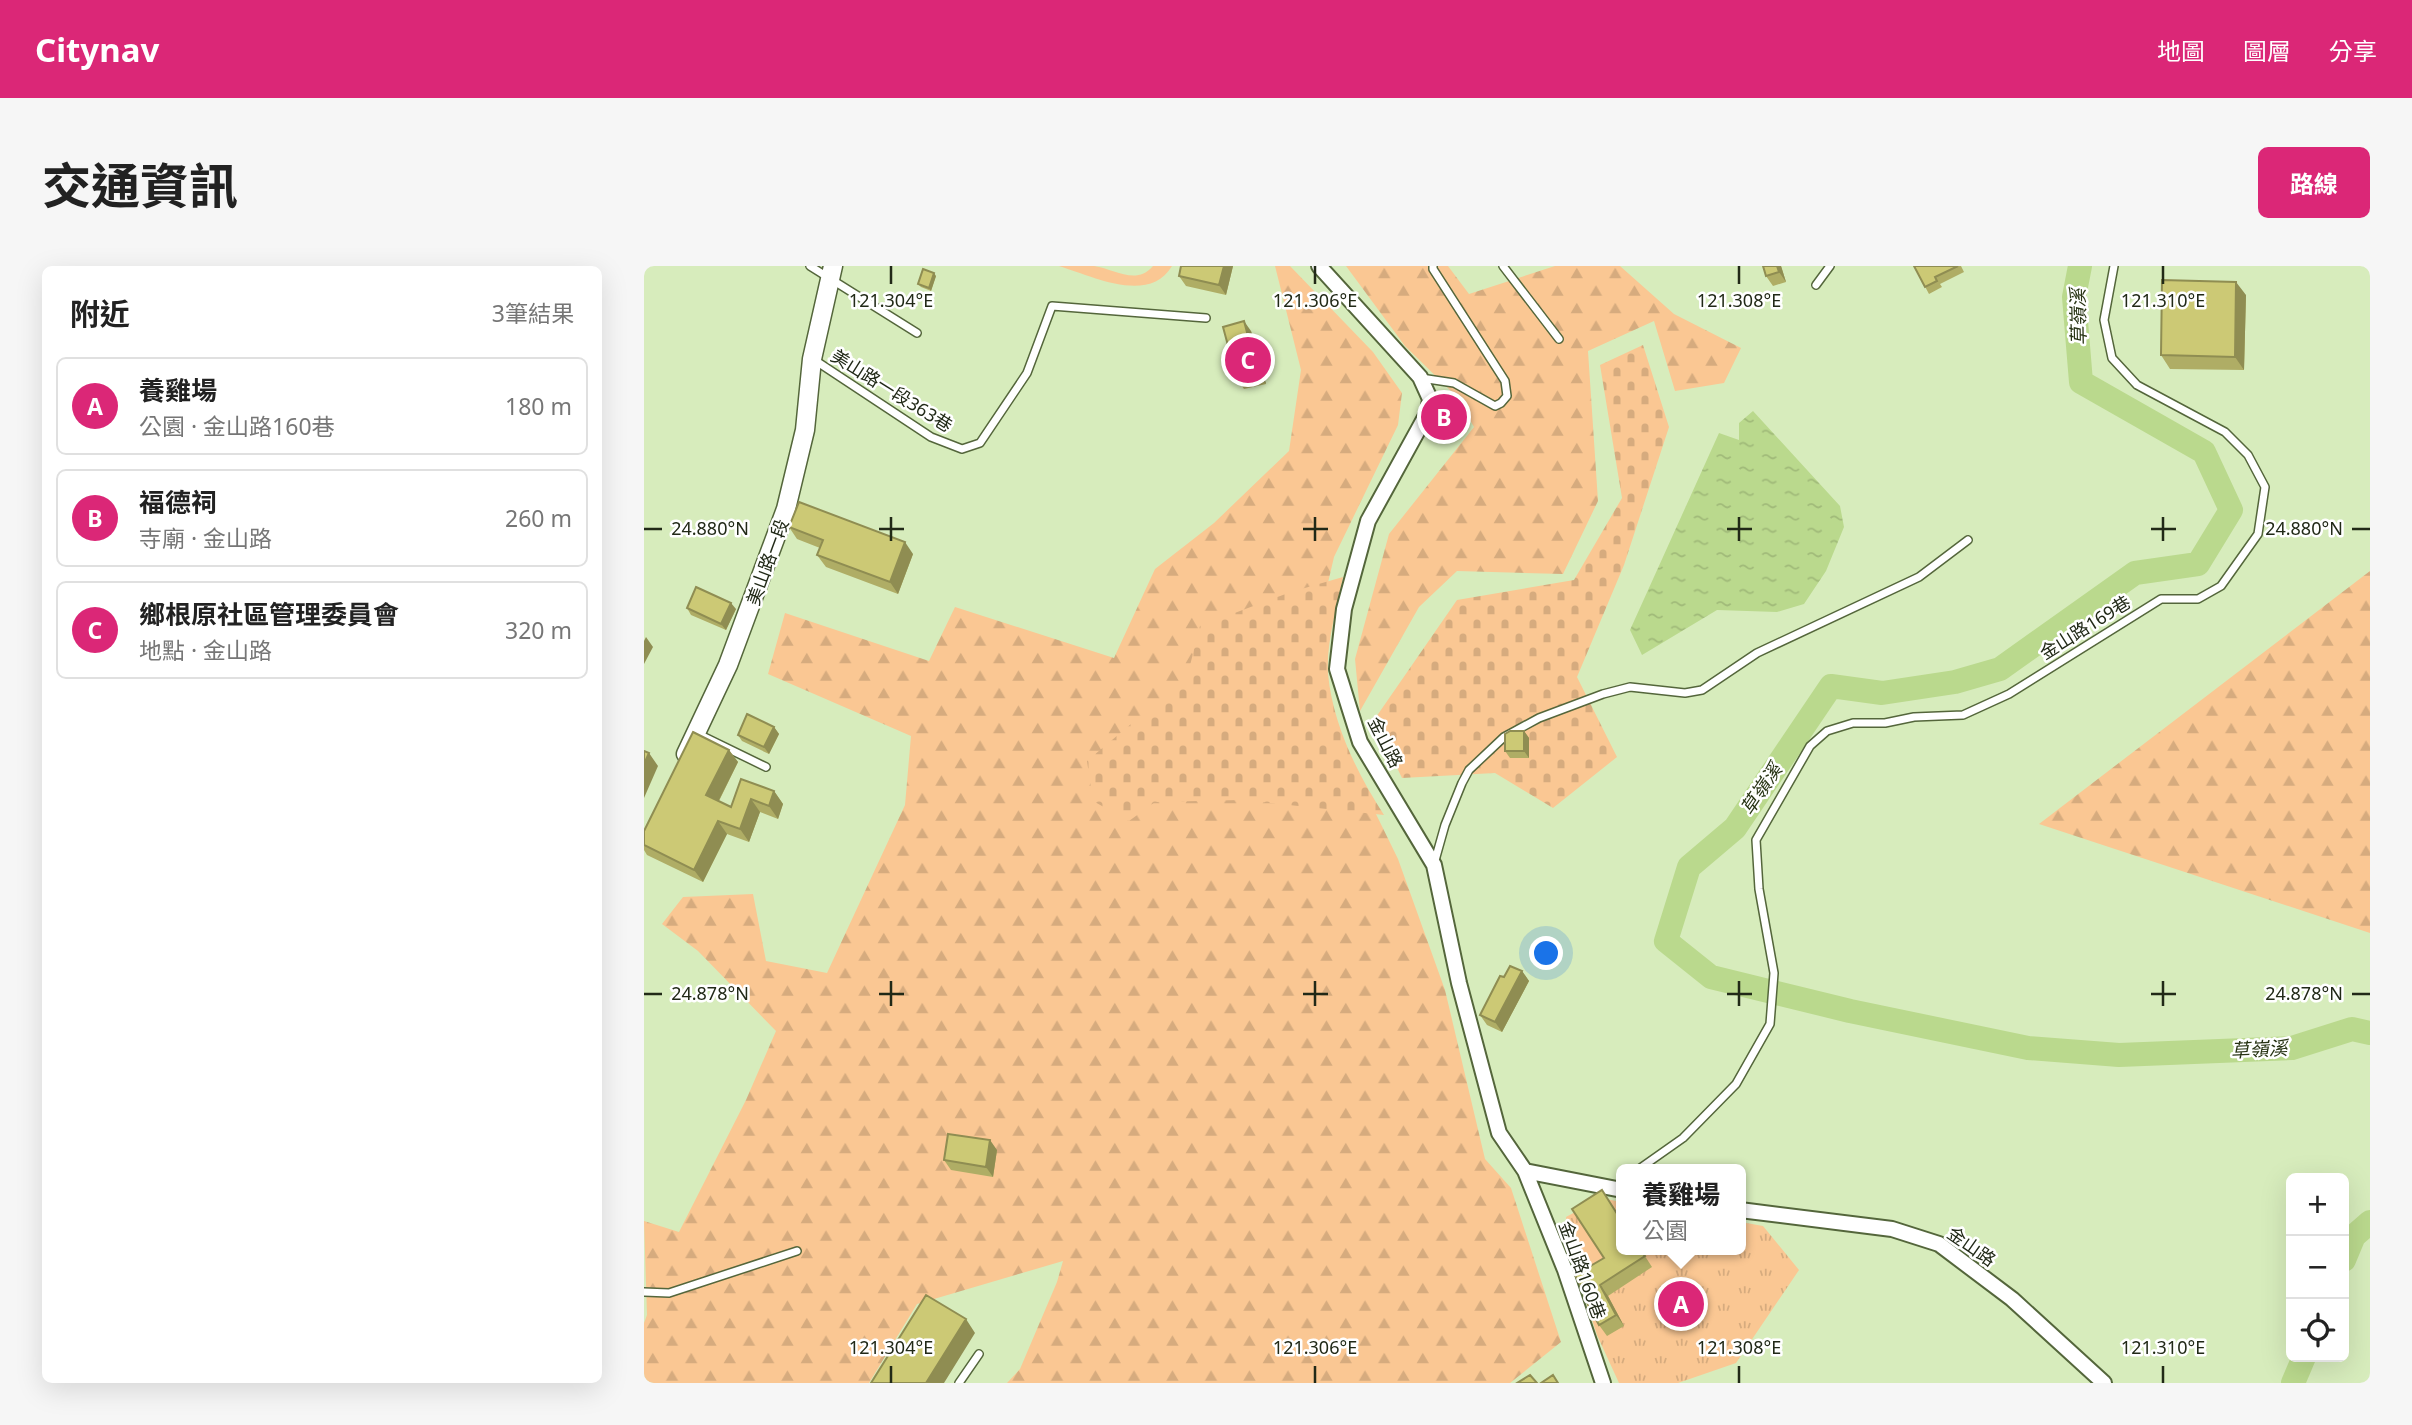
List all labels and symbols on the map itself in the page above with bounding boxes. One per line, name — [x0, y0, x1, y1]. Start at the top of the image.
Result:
water label: 草嶺溪 — [2064, 285, 2091, 346]
text: 121.304°E — [849, 288, 933, 312]
text: 121.306°E — [1273, 288, 1357, 312]
text: 121.308°E — [1697, 288, 1781, 312]
text: 121.310°E — [2121, 288, 2205, 312]
pin: C — [1225, 334, 1271, 386]
street label: 美山路一段363巷 — [827, 343, 957, 437]
pin: B — [1421, 391, 1467, 443]
text: 24.880°N — [671, 516, 749, 540]
street label: 美山路一段 — [740, 516, 794, 608]
text: 24.880°N — [2265, 516, 2343, 540]
street label: 金山路169巷 — [2035, 590, 2135, 664]
street label: 金山路 — [1363, 712, 1409, 772]
water label: 草嶺溪 — [1734, 756, 1789, 820]
your location — [1529, 936, 1563, 970]
text: 24.878°N — [671, 981, 749, 1005]
text: 24.878°N — [2265, 981, 2343, 1005]
water label: 草嶺溪 — [2230, 1034, 2291, 1063]
street label: 金山路160巷 — [1554, 1218, 1612, 1322]
street label: 金山路 — [1943, 1221, 2001, 1271]
pin: A — [1658, 1278, 1704, 1330]
text: 121.304°E — [849, 1335, 933, 1359]
text: 121.306°E — [1273, 1335, 1357, 1359]
text: 121.308°E — [1697, 1335, 1781, 1359]
text: 121.310°E — [2121, 1335, 2205, 1359]

